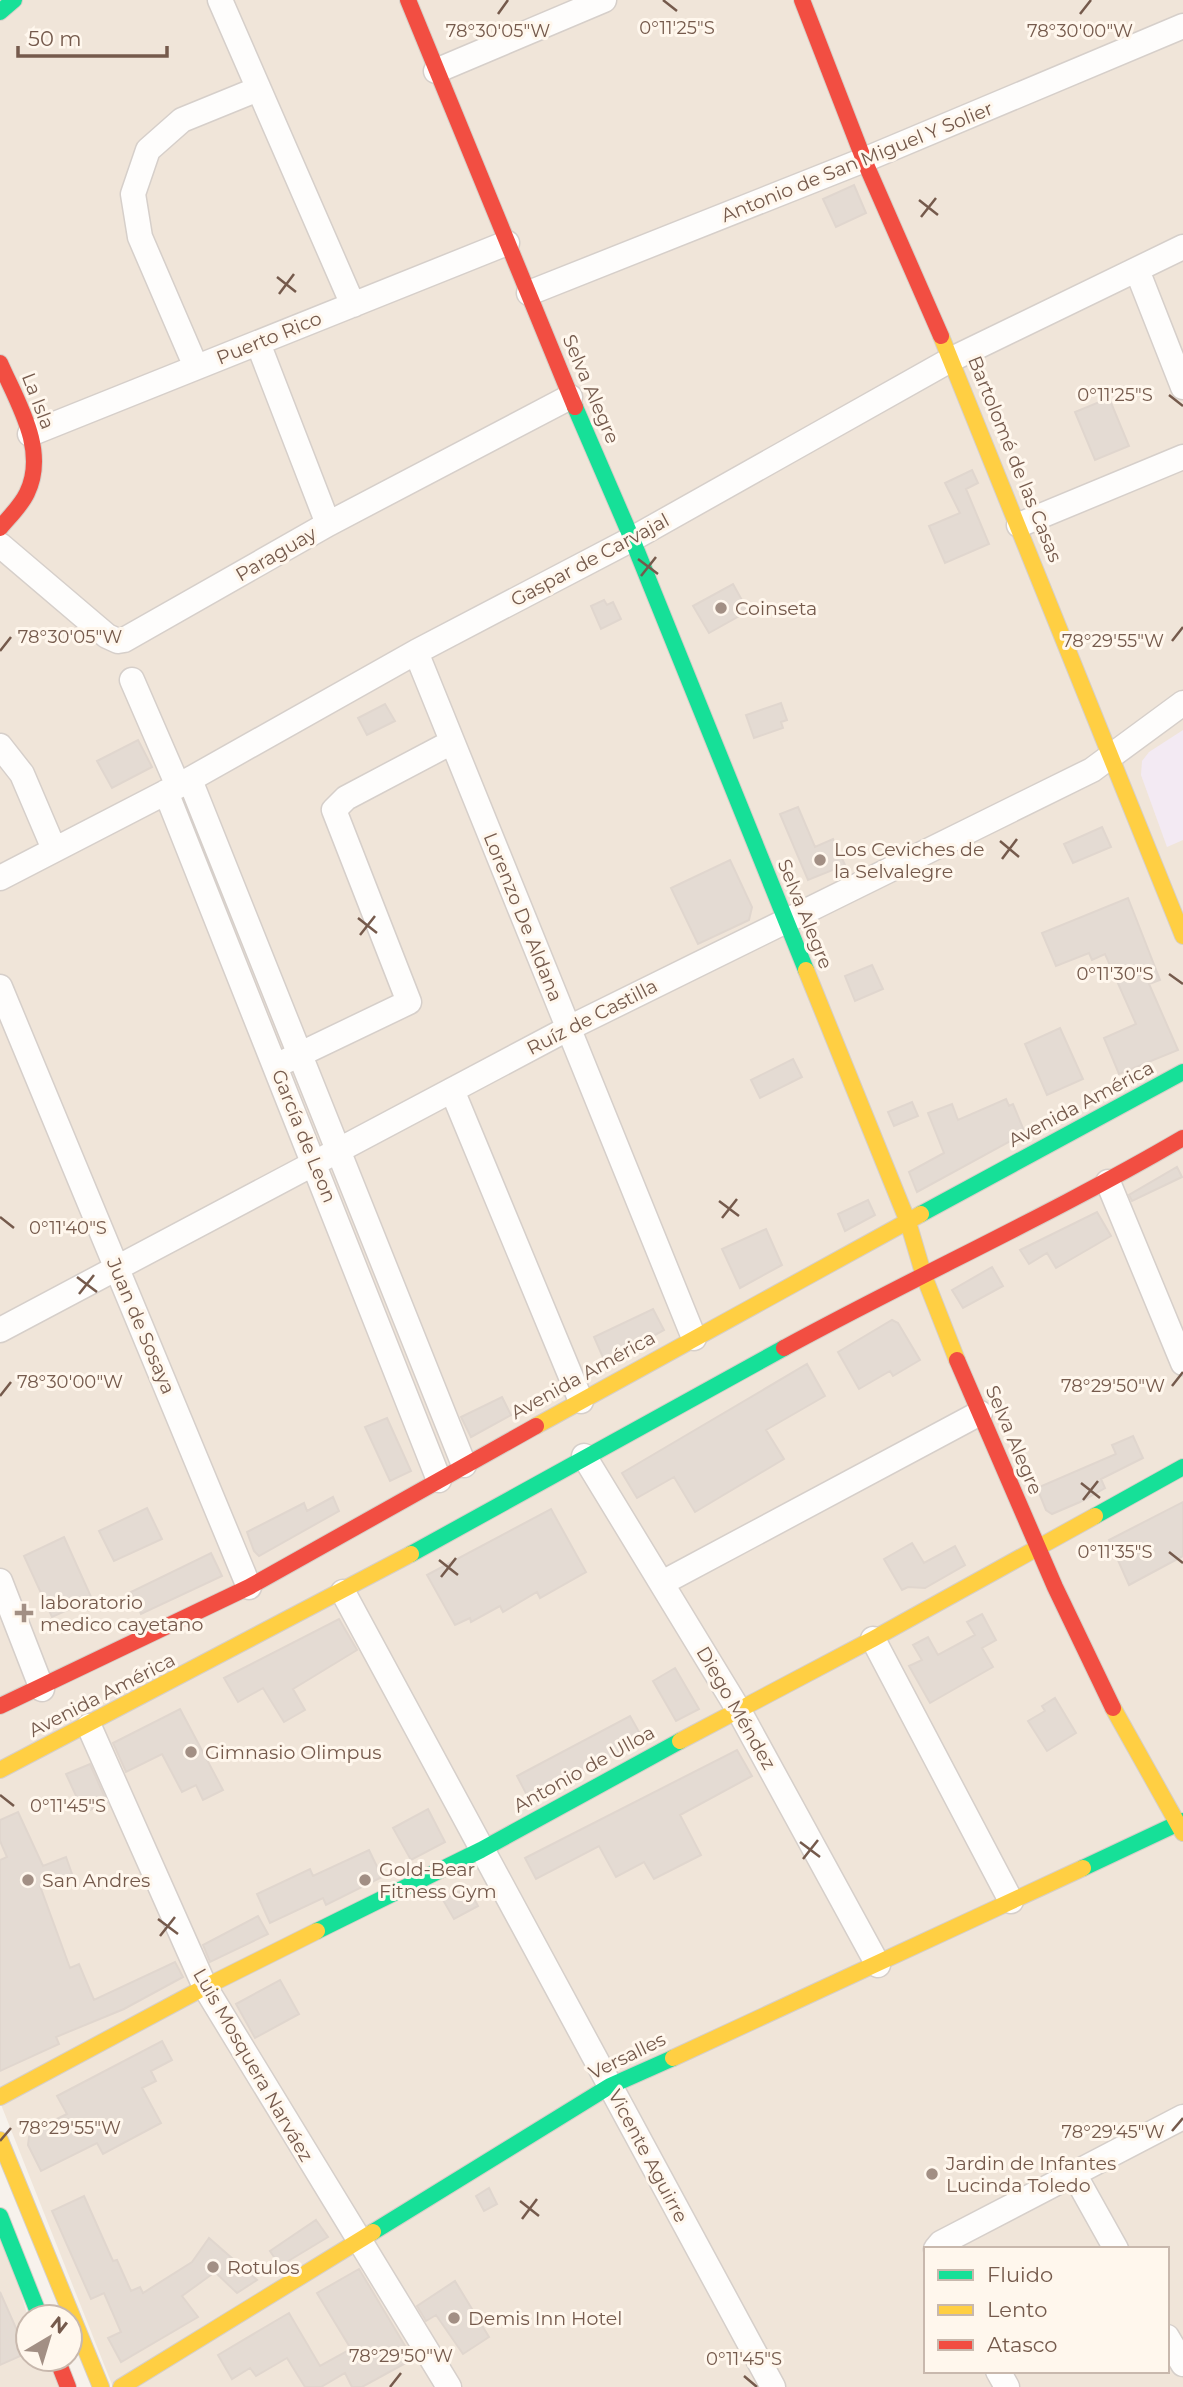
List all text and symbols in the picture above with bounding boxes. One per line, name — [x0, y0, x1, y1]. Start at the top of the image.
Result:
scale bar — [18, 14, 166, 58]
text: 0°11'25"S — [639, 17, 715, 39]
text: 78°30'05"W — [446, 20, 550, 42]
text: 78°30'00"W — [1027, 20, 1133, 42]
text: 50 m — [28, 26, 82, 51]
street label: Antonio de San Miguel Y Solier — [718, 97, 996, 227]
street label: Puerto Rico — [213, 306, 325, 370]
street label: Selva Alegre — [558, 331, 624, 447]
street label: Bartolomé de las Casas — [963, 352, 1067, 566]
street label: La Isla — [17, 369, 59, 433]
text: 0°11'25"S — [1077, 384, 1153, 406]
street label: Gaspar de Carvajal — [507, 508, 673, 612]
street label: Paraguay — [231, 521, 321, 586]
place label: Coinseta — [735, 597, 817, 620]
marker: Coinseta — [713, 600, 729, 616]
text: 78°30'05"W — [18, 626, 122, 648]
text: 78°29'55"W — [1062, 630, 1164, 652]
street label: Lorenzo De Aldana — [479, 829, 567, 1005]
place label: Los Ceviches de la Selvalegre — [834, 838, 984, 883]
marker: Los Ceviches de la Selvalegre — [812, 852, 828, 868]
street label: Selva Alegre — [773, 856, 837, 972]
text: 0°11'30"S — [1076, 963, 1154, 985]
street label: Ruíz de Castilla — [523, 974, 661, 1060]
street label: Avenida América — [1004, 1056, 1158, 1152]
street label: García de Leon — [267, 1066, 341, 1206]
text: 0°11'40"S — [29, 1217, 107, 1239]
street label: Juan de Sosaya — [102, 1254, 180, 1397]
street label: Avenida América — [507, 1326, 659, 1424]
text: 78°30'00"W — [17, 1371, 123, 1393]
text: 78°29'50"W — [1061, 1375, 1165, 1397]
street label: Selva Alegre — [981, 1382, 1047, 1498]
text: 0°11'35"S — [1077, 1541, 1153, 1563]
place label: laboratorio medico cayetano — [40, 1591, 203, 1636]
marker: laboratorio medico cayetano — [14, 1603, 34, 1623]
street label: Diego Méndez — [691, 1642, 781, 1774]
street label: Avenida América — [25, 1648, 179, 1742]
street label: Antonio de Ulloa — [509, 1721, 659, 1817]
place label: Gimnasio Olimpus — [205, 1741, 382, 1764]
marker: Gimnasio Olimpus — [183, 1744, 199, 1760]
text: 0°11'45"S — [30, 1795, 106, 1817]
place label: Gold-Bear Fitness Gym — [379, 1858, 497, 1903]
place label: San Andres — [42, 1869, 150, 1892]
marker: San Andres — [20, 1872, 36, 1888]
marker: Gold-Bear Fitness Gym — [357, 1872, 373, 1888]
street label: Luis Mosquera Narváez — [188, 1964, 318, 2166]
street label: Versalles — [585, 2028, 669, 2084]
street label: Vicente Aguirre — [603, 2086, 693, 2226]
text: 78°29'55"W — [19, 2117, 121, 2139]
text: 78°29'45"W — [1062, 2121, 1164, 2143]
place label: Jardin de Infantes Lucinda Toledo — [945, 2152, 1116, 2197]
marker: Jardin de Infantes Lucinda Toledo — [924, 2166, 940, 2182]
legend — [924, 2247, 1169, 2373]
place label: Rotulos — [227, 2256, 299, 2279]
marker: Rotulos — [205, 2259, 221, 2275]
text: Fluido — [987, 2262, 1053, 2287]
text: Lento — [987, 2297, 1047, 2322]
north arrow — [14, 2303, 84, 2373]
place label: Demis Inn Hotel — [468, 2307, 622, 2330]
marker: Demis Inn Hotel — [446, 2310, 462, 2326]
text: N — [46, 2311, 72, 2339]
text: Atasco — [987, 2332, 1058, 2357]
text: 78°29'50"W — [349, 2345, 453, 2367]
text: 0°11'45"S — [706, 2348, 782, 2370]

